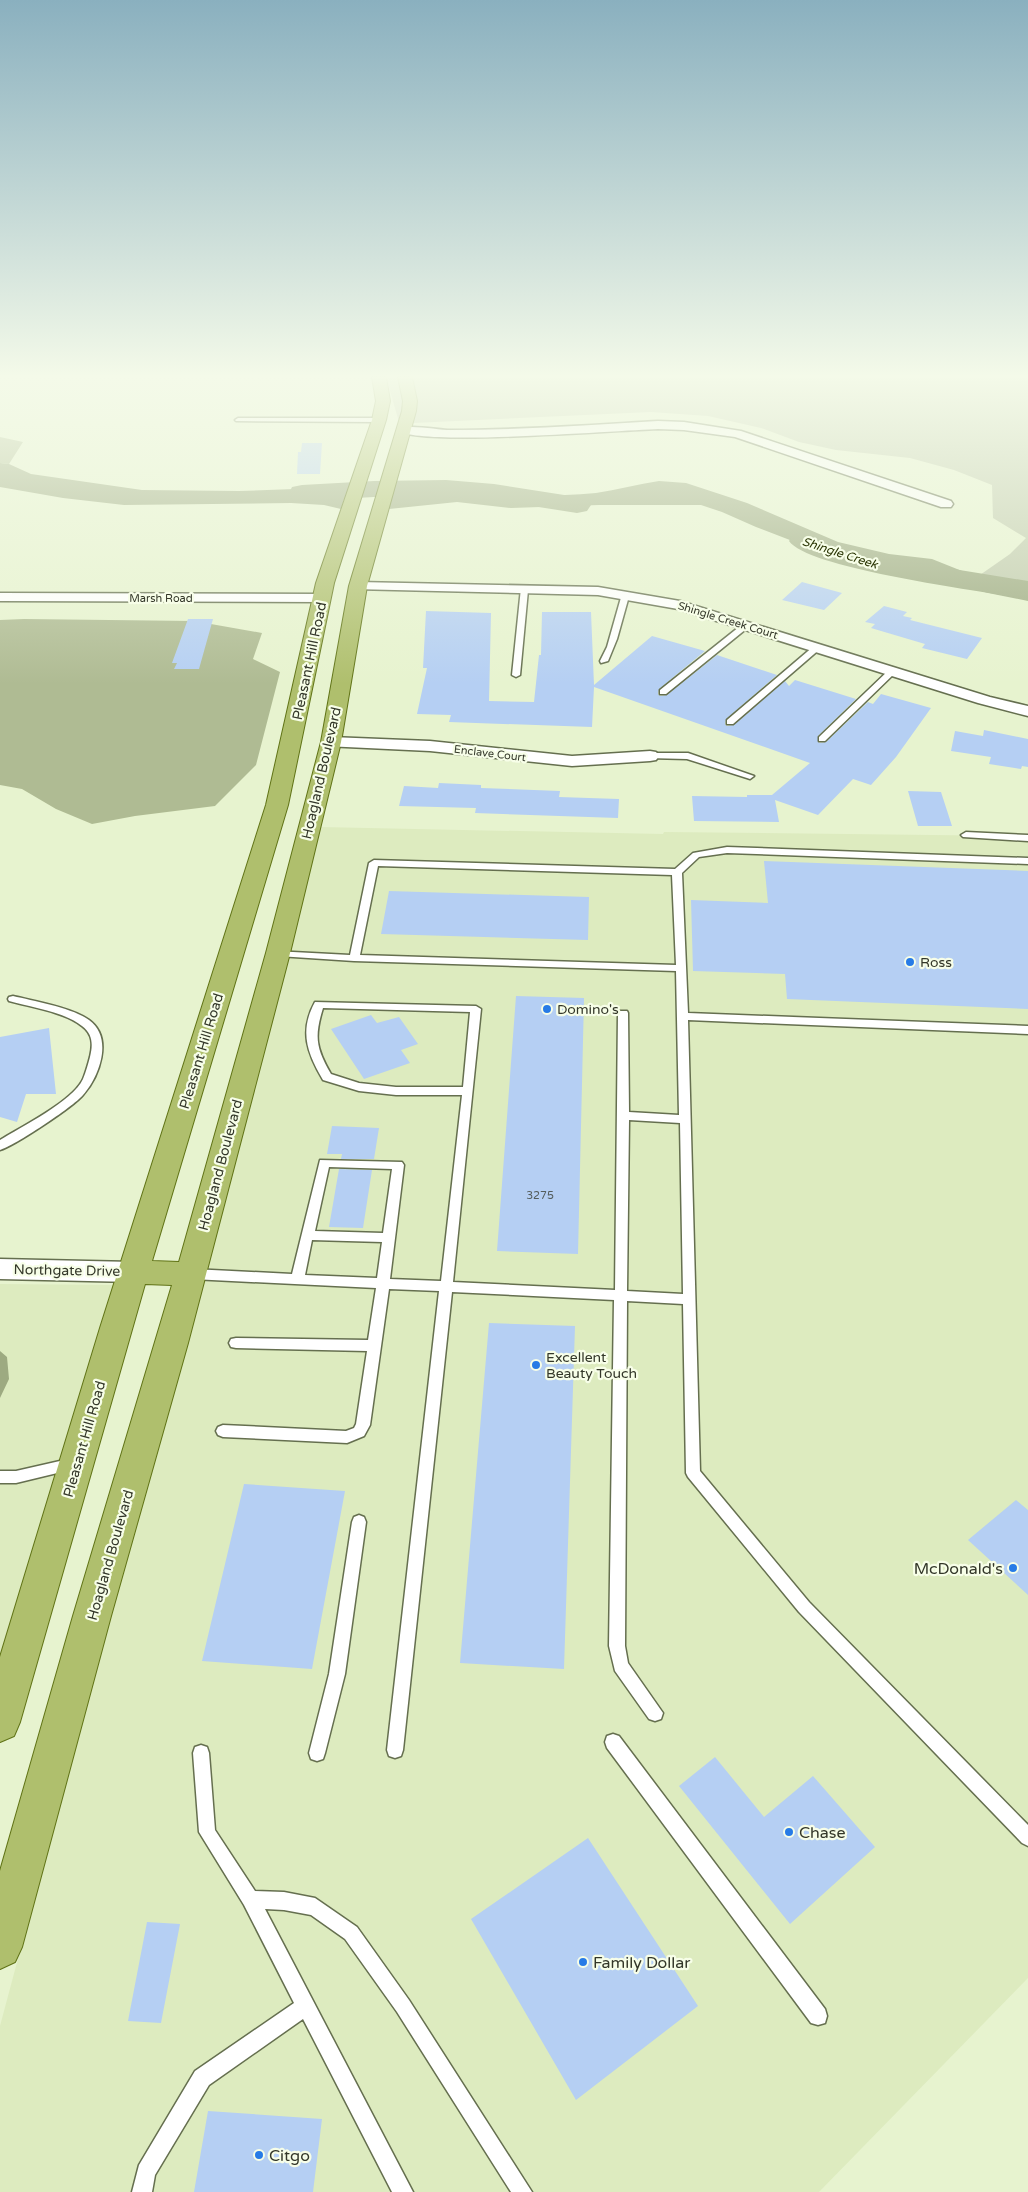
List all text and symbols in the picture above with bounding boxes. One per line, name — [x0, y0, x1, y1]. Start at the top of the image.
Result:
water label: Shingle Creek — [801, 534, 881, 572]
street label: Marsh Road — [129, 592, 193, 605]
street label: Shingle Creek Court — [676, 599, 779, 642]
street label: Pleasant Hill Road — [289, 601, 330, 722]
street label: Hoagland Boulevard — [298, 705, 345, 841]
street label: Enclave Court — [453, 743, 527, 764]
place label: Ross — [920, 954, 952, 971]
marker: Ross — [904, 956, 916, 968]
street label: Pleasant Hill Road — [176, 991, 227, 1111]
place label: Domino's — [557, 1001, 619, 1018]
marker: Domino's — [541, 1003, 553, 1015]
street label: Hoagland Boulevard — [195, 1098, 246, 1233]
house number: 3275 — [526, 1189, 554, 1202]
street label: Northgate Drive — [14, 1261, 121, 1280]
place label: Excellent Beauty Touch — [546, 1349, 637, 1382]
marker: Excellent Beauty Touch — [530, 1359, 542, 1371]
street label: Pleasant Hill Road — [60, 1379, 109, 1499]
street label: Hoagland Boulevard — [84, 1488, 137, 1622]
place label: McDonald's — [914, 1559, 1003, 1579]
marker: McDonald's — [1007, 1562, 1019, 1574]
place label: Chase — [799, 1823, 846, 1843]
marker: Chase — [783, 1826, 795, 1838]
place label: Family Dollar — [593, 1953, 691, 1973]
marker: Family Dollar — [577, 1956, 589, 1968]
place label: Citgo — [269, 2146, 310, 2166]
marker: Citgo — [253, 2149, 265, 2161]

